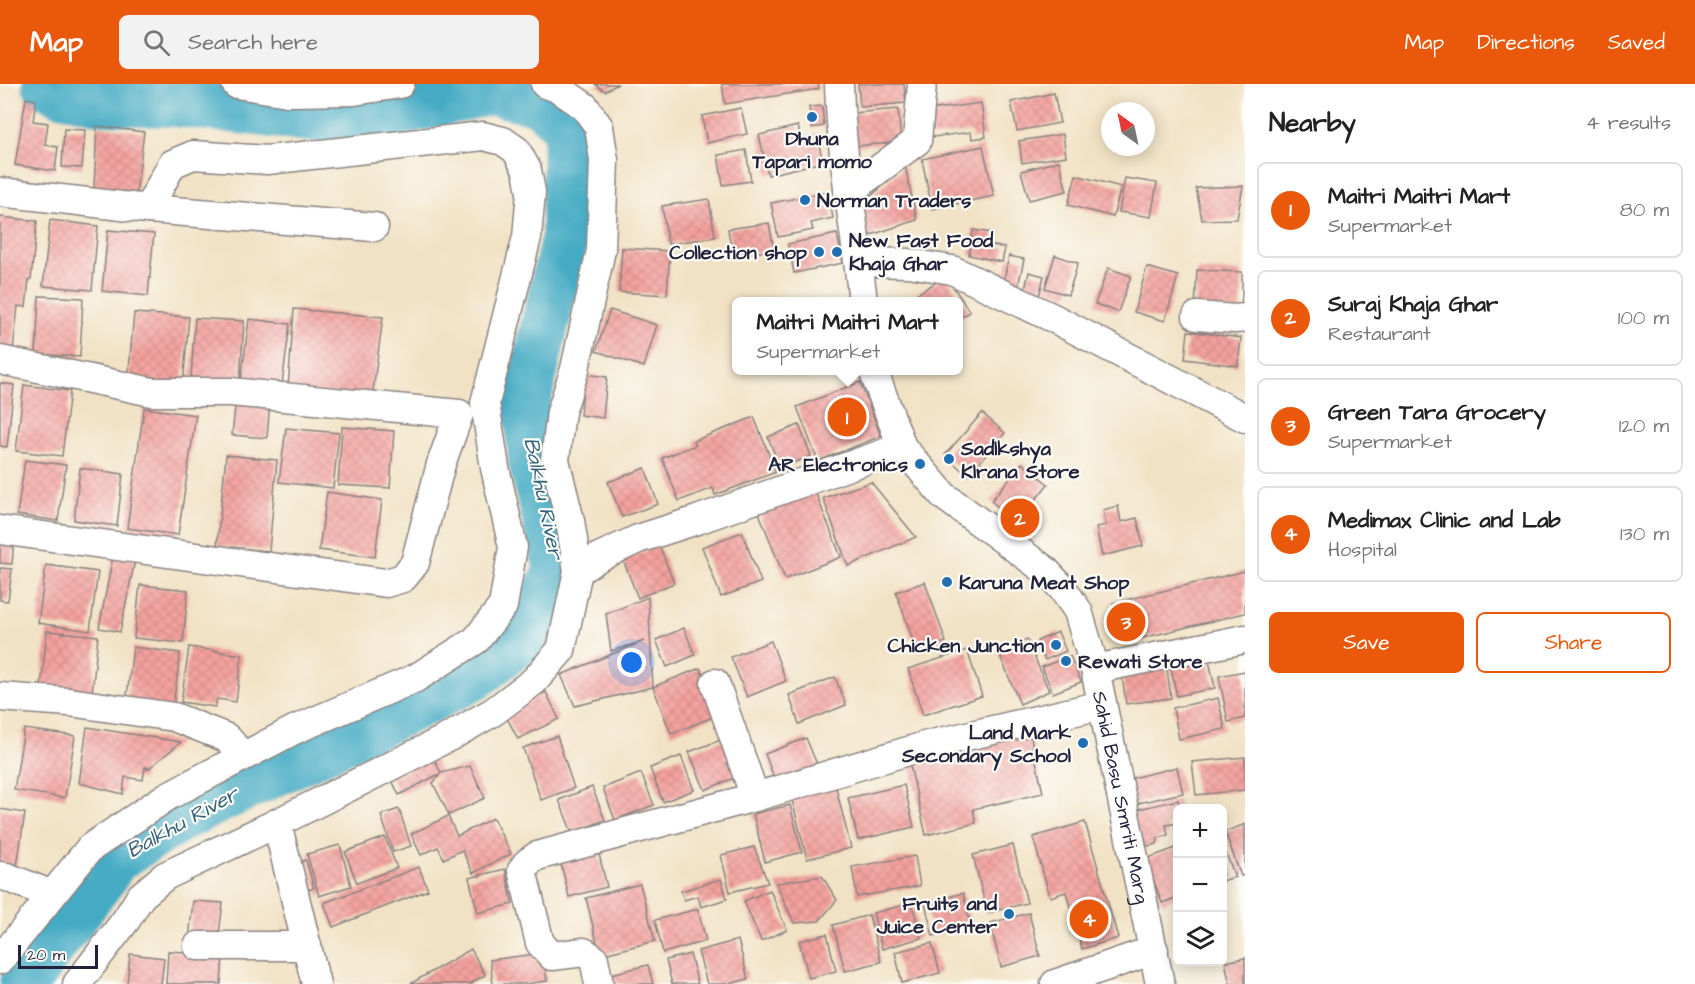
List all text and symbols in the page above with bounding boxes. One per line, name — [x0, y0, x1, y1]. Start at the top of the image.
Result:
search box — [119, 15, 539, 69]
text: Map — [30, 23, 83, 62]
icon: search — [140, 26, 173, 59]
text: Search here — [188, 27, 318, 58]
text: Map — [1404, 28, 1444, 57]
text: Directions — [1477, 28, 1575, 57]
text: Saved — [1608, 28, 1665, 57]
north arrow — [1101, 102, 1155, 156]
text: Nearby — [1269, 105, 1356, 141]
text: 4 results — [1586, 109, 1671, 137]
marker: Dhuna Tapari momo — [805, 110, 819, 124]
place label: Dhuna Tapari momo — [751, 125, 873, 176]
text: Maitri Maitri Mart — [1328, 181, 1510, 212]
place label: Norman Traders — [817, 187, 971, 215]
marker: Norman Traders — [798, 193, 812, 207]
text: 1 — [1289, 196, 1292, 224]
text: 80 m — [1620, 196, 1669, 224]
text: Supermarket — [1328, 212, 1452, 240]
place label: New Fast Food Khaja Ghar — [849, 227, 994, 278]
place label: Collection shop — [669, 239, 808, 267]
marker: Collection shop — [812, 245, 826, 259]
marker: New Fast Food Khaja Ghar — [830, 245, 844, 259]
text: Suraj Khaja Ghar — [1328, 289, 1498, 320]
popup — [732, 297, 963, 375]
text: 2 — [1285, 304, 1296, 332]
text: 100 m — [1618, 304, 1669, 332]
text: Maitri Maitri Mart — [756, 307, 939, 338]
text: Restaurant — [1328, 320, 1431, 348]
text: Supermarket — [756, 338, 880, 366]
pin: 1 — [828, 394, 866, 440]
text: Green Tara Grocery — [1328, 397, 1546, 428]
text: 3 — [1285, 412, 1296, 440]
text: 120 m — [1619, 412, 1669, 440]
text: Supermarket — [1328, 428, 1452, 456]
water label: Balkhu River — [517, 435, 571, 564]
place label: Sadlkshya Klrana Store — [960, 435, 1080, 486]
place label: AR Electronics — [768, 451, 908, 479]
marker: Sadlkshya Klrana Store — [942, 452, 956, 466]
marker: AR Electronics — [913, 457, 927, 471]
pin: 2 — [1000, 496, 1040, 540]
text: Medimax Clinic and Lab — [1328, 505, 1561, 536]
text: 4 — [1284, 520, 1297, 548]
text: 130 m — [1620, 520, 1669, 548]
text: Hospital — [1328, 536, 1397, 564]
place label: Karuna Meat Shop — [959, 569, 1130, 597]
marker: Karuna Meat Shop — [940, 575, 954, 589]
pin: 3 — [1106, 600, 1146, 644]
button: Save — [1269, 612, 1464, 673]
button: Share — [1476, 612, 1671, 673]
place label: Chicken Junction — [887, 632, 1044, 660]
marker: Chicken Junction — [1049, 638, 1063, 652]
your location — [617, 648, 646, 677]
place label: Rewati Store — [1078, 648, 1203, 676]
marker: Rewati Store — [1059, 654, 1073, 668]
street label: Sahid Basu Smriti Marg — [1085, 688, 1156, 906]
place label: Land Mark Secondary School — [901, 719, 1072, 771]
marker: Land Mark Secondary School — [1076, 736, 1090, 750]
water label: Balkhu River — [121, 779, 245, 865]
map controls — [1173, 804, 1227, 966]
button: + — [1173, 804, 1227, 858]
button: − — [1173, 858, 1227, 912]
place label: Fruits and Juice Center — [876, 890, 998, 941]
pin: 4 — [1070, 896, 1108, 942]
marker: Fruits and Juice Center — [1002, 907, 1016, 921]
button: layers — [1173, 912, 1227, 966]
scale bar — [18, 942, 98, 970]
text: 20 m — [27, 944, 65, 966]

